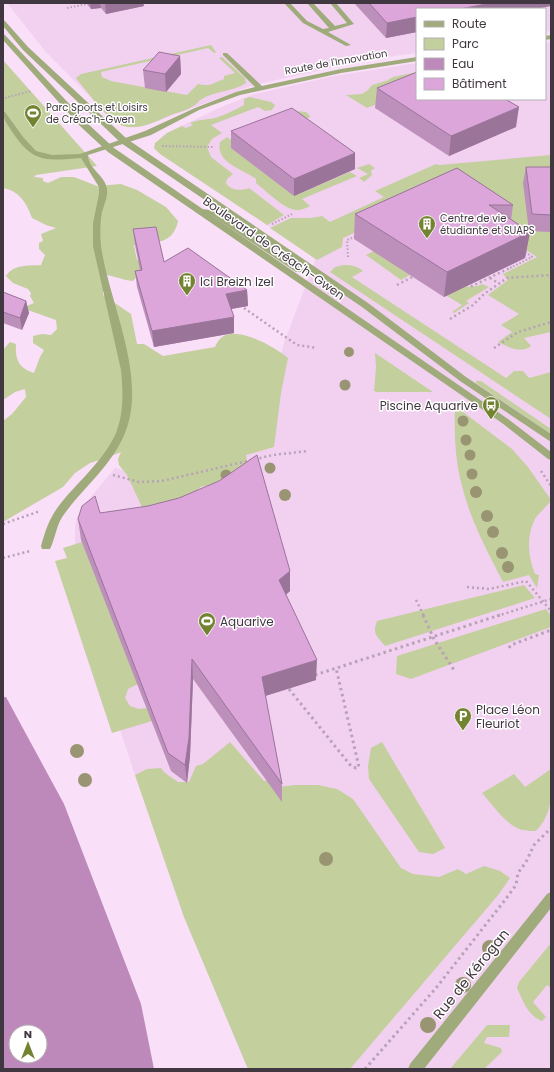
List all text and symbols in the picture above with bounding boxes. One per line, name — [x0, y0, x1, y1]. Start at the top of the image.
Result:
legend — [416, 8, 546, 100]
text: Route — [452, 15, 486, 32]
text: Parc — [452, 35, 479, 52]
street label: Route de l'Innovation — [283, 46, 389, 78]
text: Eau — [452, 55, 474, 72]
text: Bâtiment — [452, 75, 507, 92]
place label: Parc Sports et Loisirs de Créac'h-Gwen — [46, 100, 148, 127]
sports icon: Parc Sports et Loisirs de Créac'h-Gwen — [23, 103, 43, 128]
street label: Boulevard de Créac'h-Gwen — [200, 192, 348, 304]
place label: Centre de vie étudiante et SUAPS — [440, 211, 535, 238]
building icon: Centre de vie étudiante et SUAPS — [417, 214, 437, 239]
building icon: Ici Breizh Izel — [177, 271, 197, 296]
place label: Ici Breizh Izel — [200, 273, 274, 290]
bus stop icon: Piscine Aquarive — [481, 395, 501, 420]
place label: Piscine Aquarive — [380, 397, 478, 414]
sports icon: Aquarive — [197, 611, 217, 636]
place label: Aquarive — [220, 613, 274, 630]
place label: Place Léon Fleuriot — [476, 701, 540, 732]
parking icon: Place Léon Fleuriot — [453, 706, 473, 731]
street label: Rue de Kérogan — [428, 925, 514, 1023]
north arrow — [8, 1024, 48, 1064]
text: N — [24, 1026, 32, 1042]

